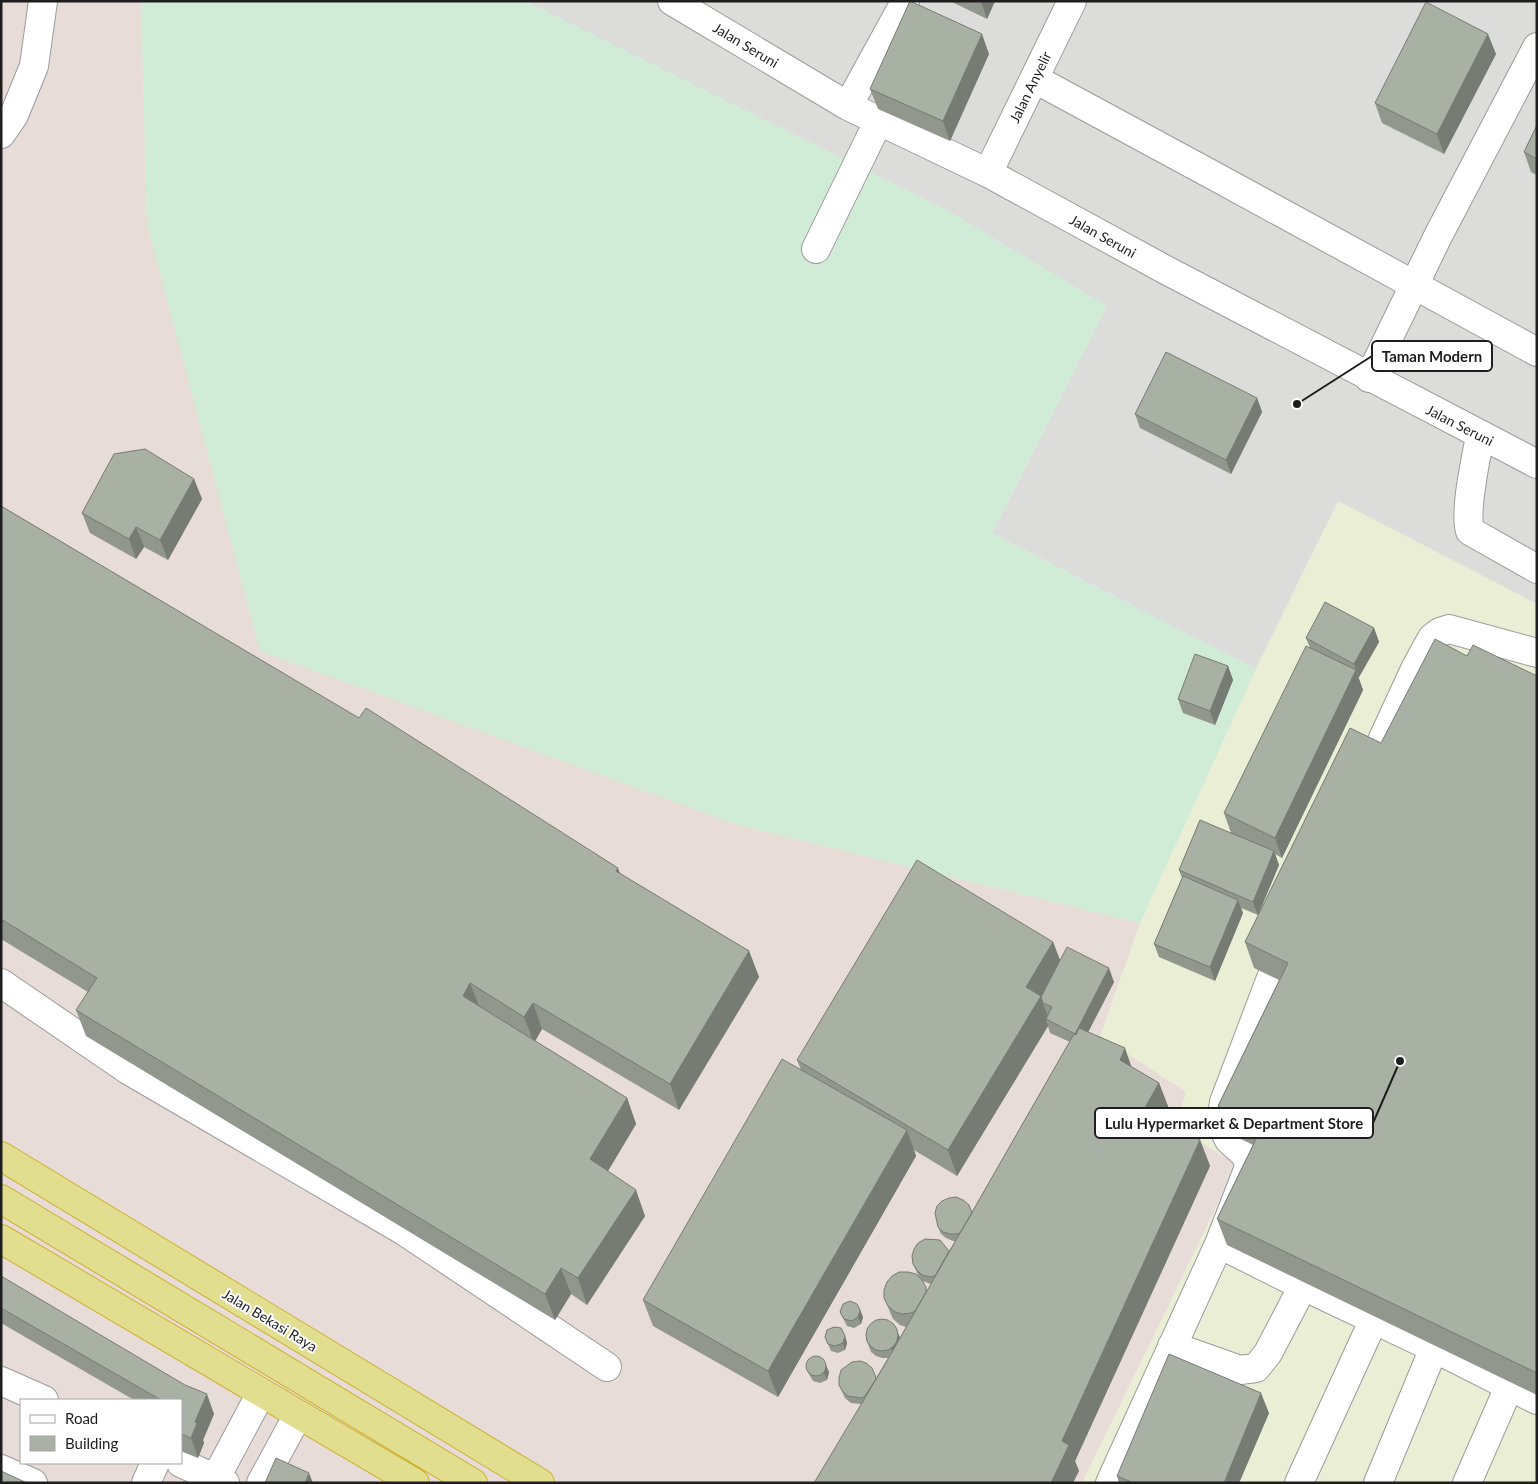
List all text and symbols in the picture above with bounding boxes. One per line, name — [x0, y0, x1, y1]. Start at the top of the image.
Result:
street label: Jalan Seruni — [710, 19, 782, 71]
street label: Jalan Anyelir — [1005, 49, 1055, 125]
street label: Jalan Seruni — [1067, 211, 1139, 261]
callout: Taman Modern — [1372, 341, 1492, 371]
text: Taman Modern — [1382, 347, 1482, 365]
street label: Jalan Seruni — [1423, 401, 1497, 449]
callout: Lulu Hypermarket & Department Store — [1095, 1108, 1373, 1138]
text: Lulu Hypermarket & Department Store — [1105, 1114, 1363, 1132]
street label: Jalan Bekasi Raya — [220, 1285, 320, 1355]
legend — [20, 1399, 182, 1464]
text: Road — [65, 1409, 98, 1427]
text: Building — [65, 1434, 118, 1452]

